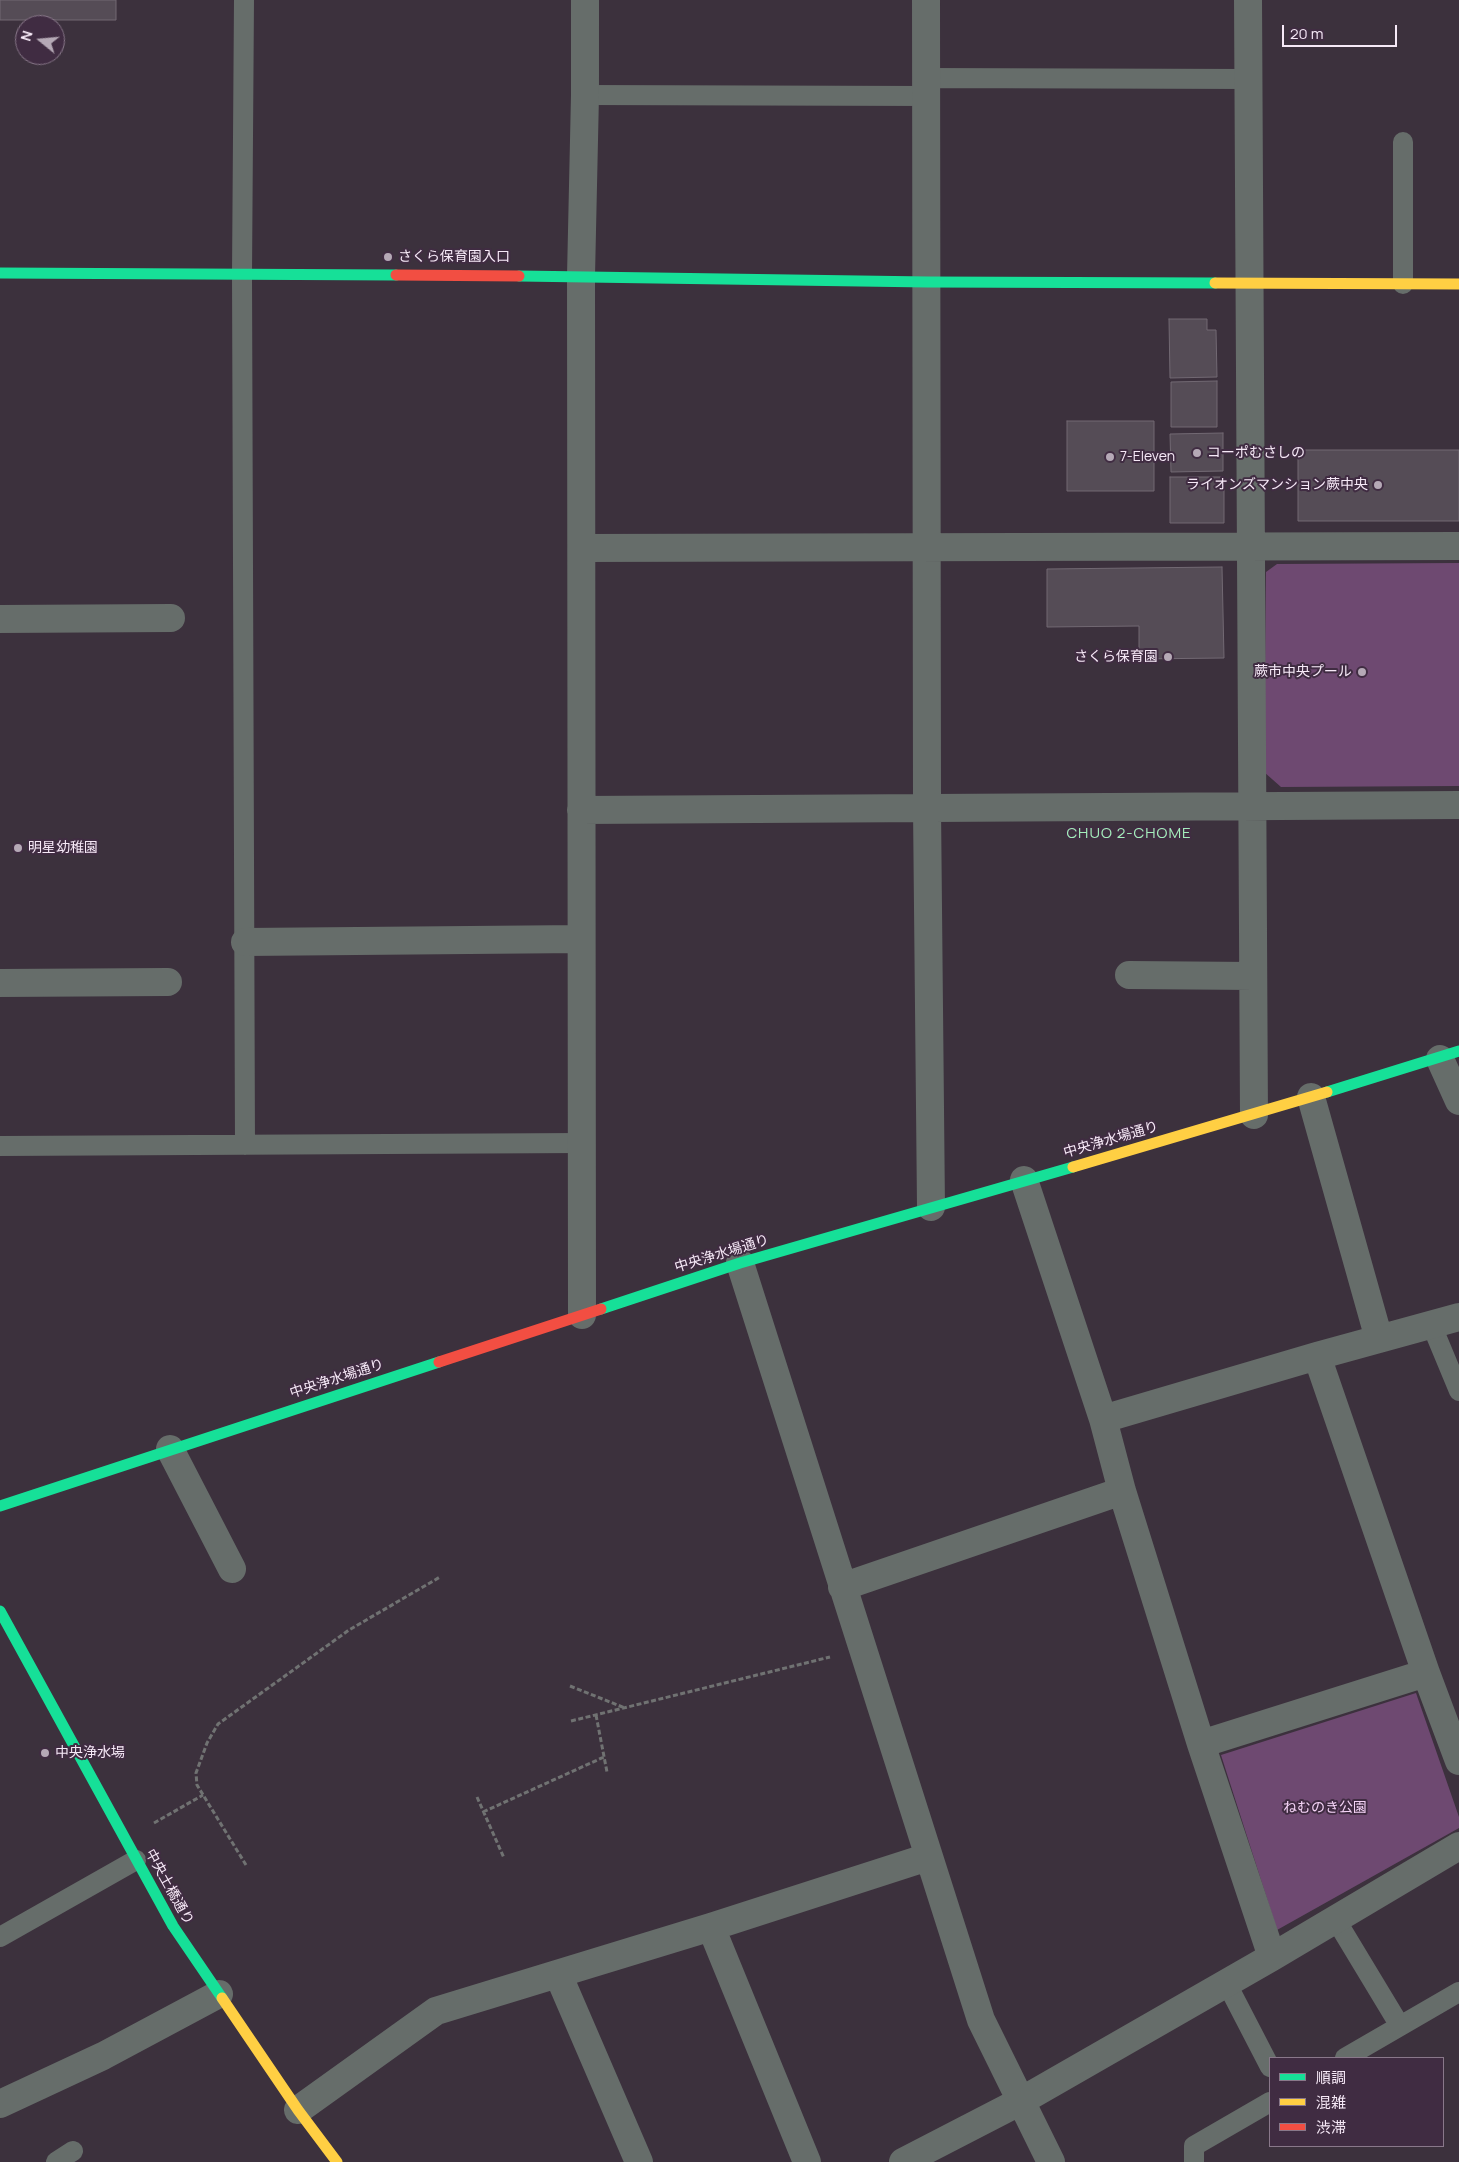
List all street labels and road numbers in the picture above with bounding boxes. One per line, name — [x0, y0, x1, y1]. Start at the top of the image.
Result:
street label: 中央浄水場通り — [1062, 1118, 1160, 1162]
street label: 中央浄水場通り — [673, 1232, 771, 1276]
street label: 中央浄水場通り — [288, 1356, 386, 1402]
street label: 中央土橋通り — [141, 1846, 197, 1928]

